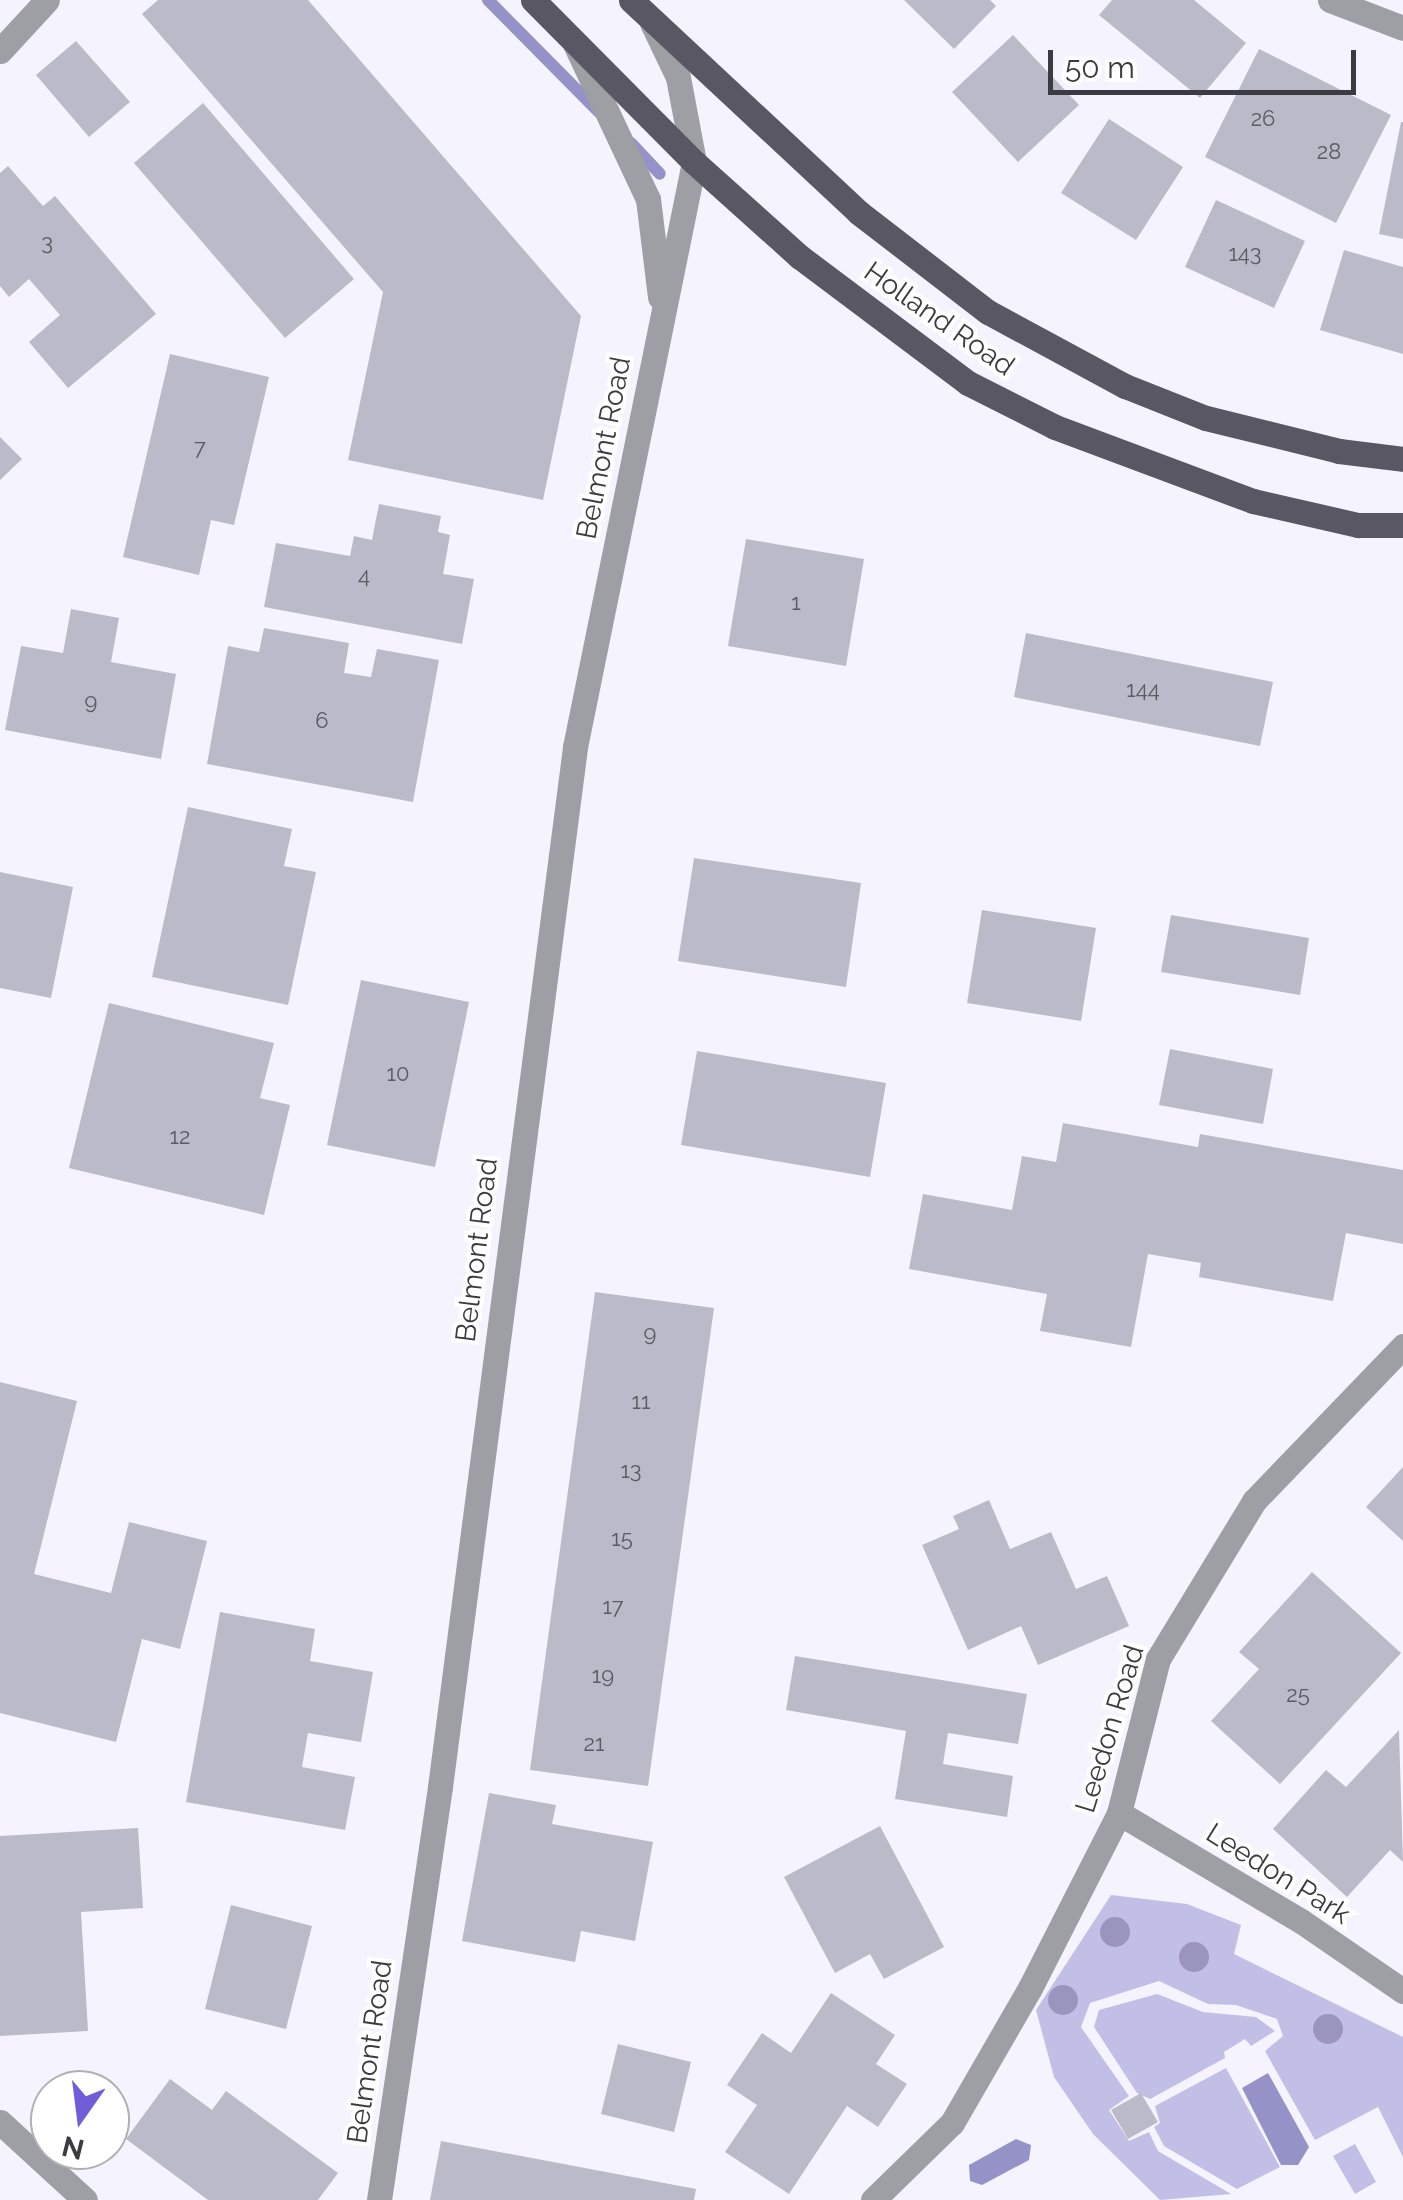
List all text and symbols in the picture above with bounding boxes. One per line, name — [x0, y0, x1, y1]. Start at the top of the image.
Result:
scale bar — [1053, 30, 1360, 92]
text: 50 m — [1065, 50, 1135, 85]
house number: 26 — [1251, 106, 1275, 132]
house number: 28 — [1317, 139, 1341, 165]
house number: 3 — [41, 230, 53, 256]
house number: 143 — [1228, 241, 1262, 267]
street label: Holland Road — [857, 255, 1021, 383]
street label: Belmont Road — [570, 354, 638, 542]
house number: 7 — [194, 435, 206, 461]
house number: 4 — [358, 563, 370, 589]
house number: 1 — [791, 590, 801, 616]
house number: 144 — [1126, 677, 1160, 703]
house number: 9 — [85, 689, 97, 715]
house number: 6 — [315, 708, 329, 734]
house number: 10 — [387, 1061, 409, 1087]
house number: 12 — [170, 1124, 190, 1150]
street label: Belmont Road — [449, 1156, 505, 1344]
house number: 9 — [644, 1321, 656, 1347]
house number: 11 — [632, 1389, 650, 1415]
house number: 13 — [620, 1458, 642, 1484]
house number: 15 — [611, 1526, 633, 1552]
house number: 17 — [602, 1594, 624, 1620]
street label: Leedon Road — [1069, 1641, 1151, 1817]
house number: 19 — [592, 1663, 614, 1689]
house number: 25 — [1286, 1682, 1310, 1708]
house number: 21 — [584, 1731, 604, 1757]
street label: Leedon Park — [1200, 1816, 1356, 1932]
street label: Belmont Road — [340, 1958, 400, 2146]
north arrow — [30, 2070, 130, 2170]
text: N — [59, 2129, 87, 2166]

